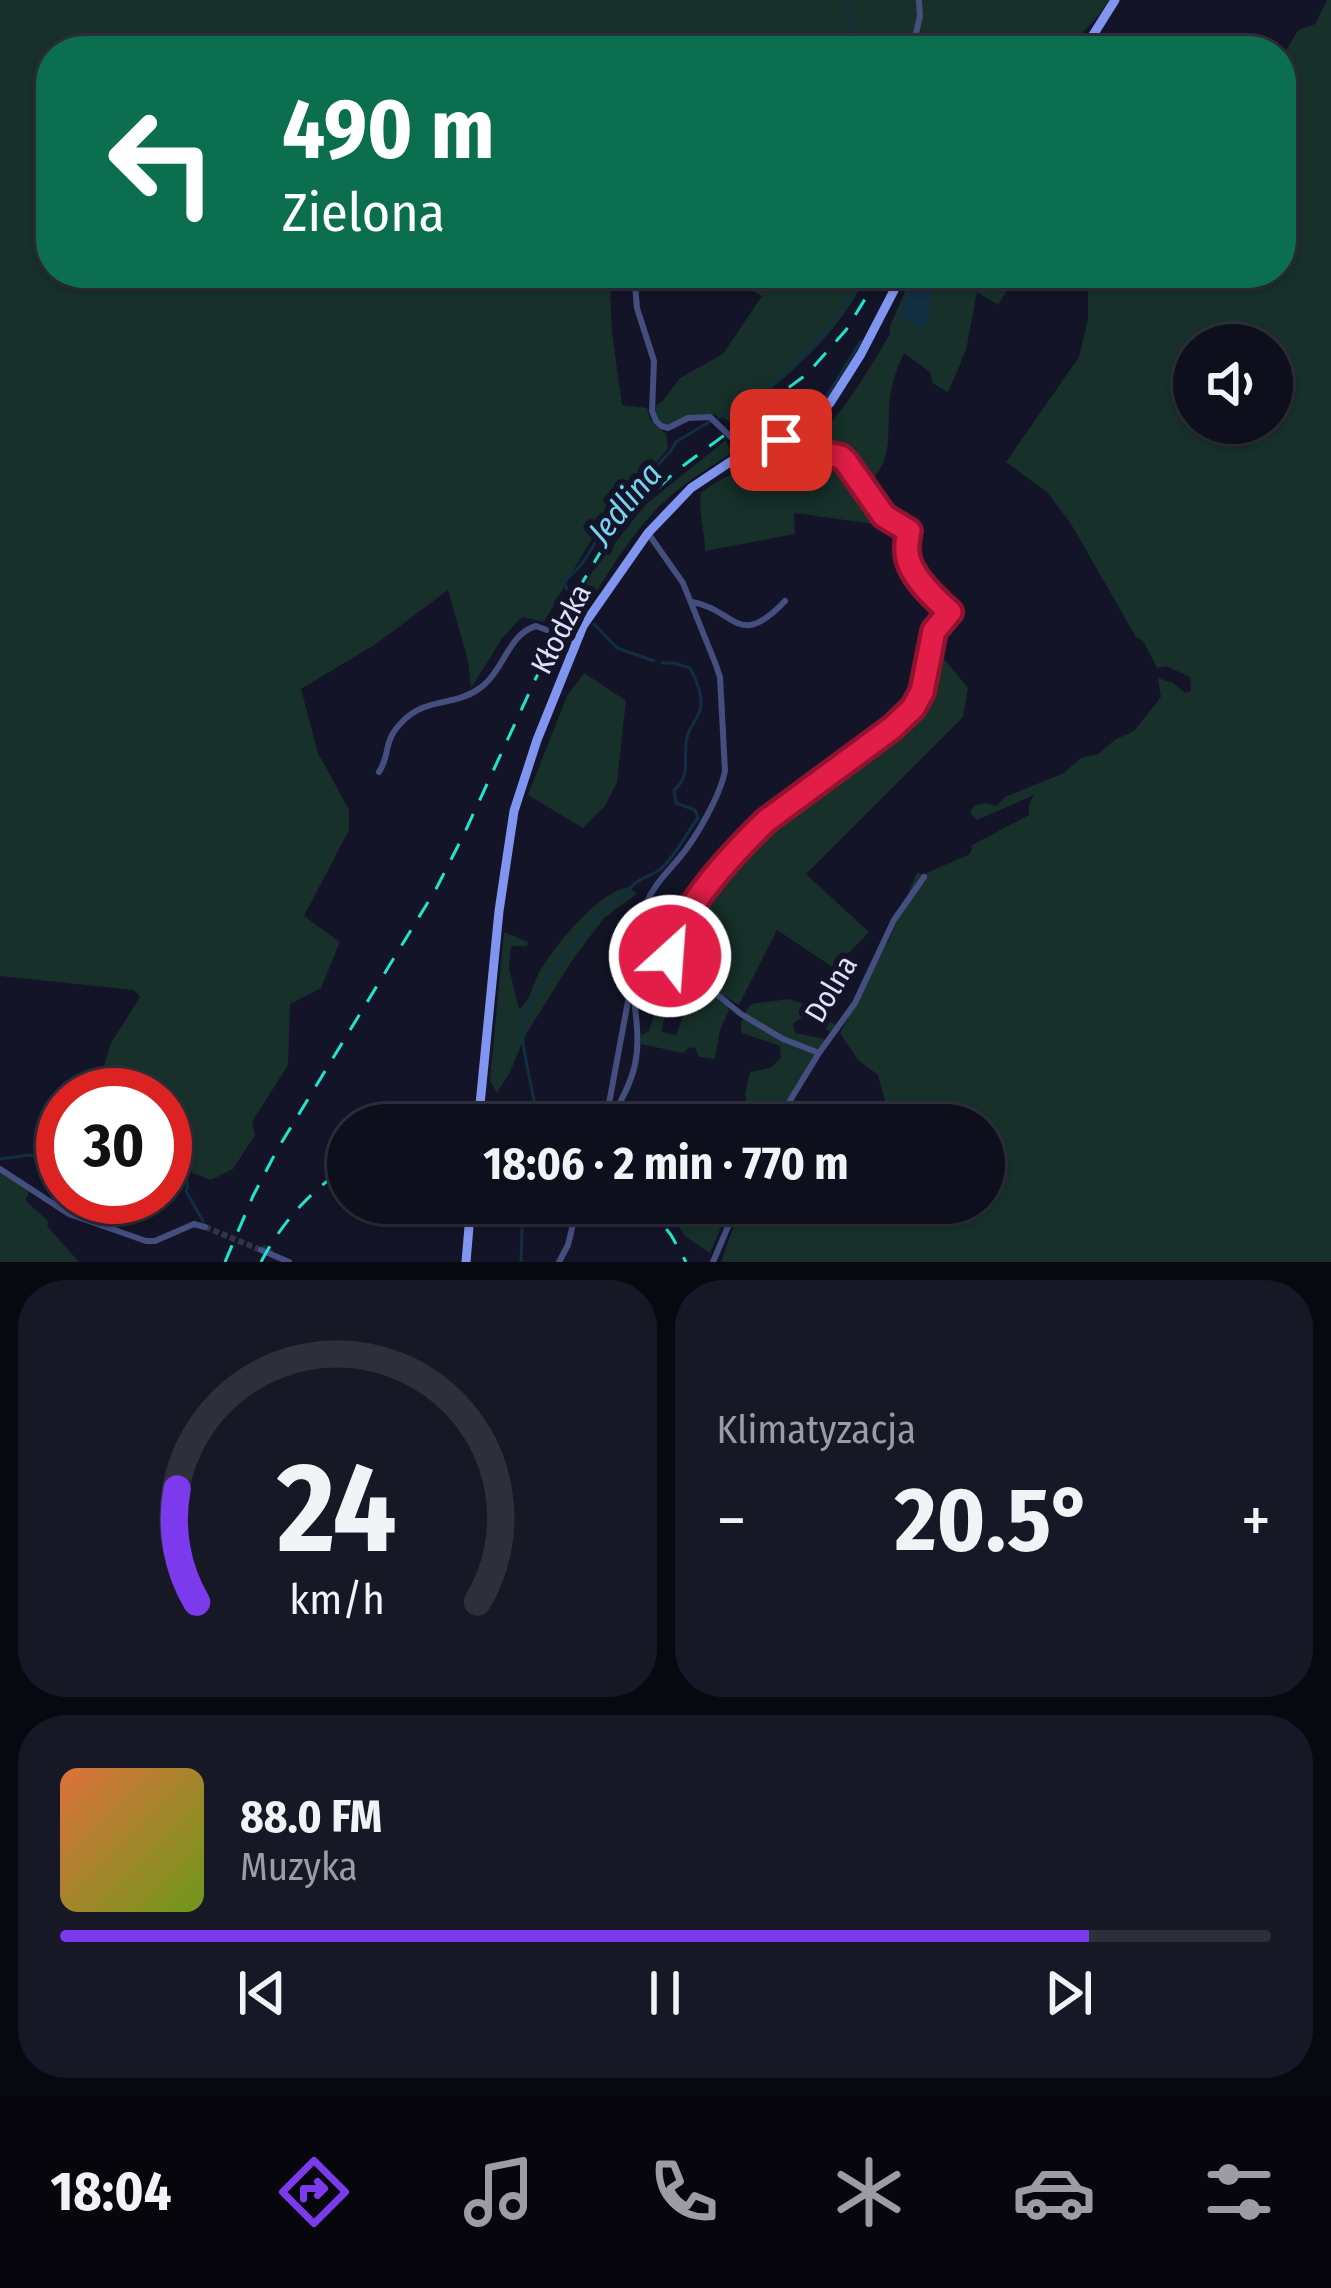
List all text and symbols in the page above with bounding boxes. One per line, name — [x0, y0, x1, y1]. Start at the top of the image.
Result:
text: 490 m — [282, 79, 495, 180]
icon: left — [84, 84, 240, 240]
text: Zielona — [282, 181, 445, 245]
map controls — [1173, 324, 1293, 444]
button: sound — [1173, 324, 1293, 444]
pin — [730, 389, 832, 491]
icon: arrive — [748, 407, 814, 473]
water label: Jedlina — [578, 454, 670, 553]
street label: Kłodzka — [523, 578, 599, 680]
position arrow — [607, 893, 733, 1019]
street label: Dolna — [797, 949, 865, 1029]
speed limit sign: 30 — [36, 1068, 192, 1224]
text: 18:06 · 2 min · 770 m — [483, 1137, 849, 1191]
text: Klimatyzacja — [717, 1407, 916, 1453]
text: 24 — [277, 1434, 397, 1584]
text: 20.5° — [895, 1466, 1092, 1574]
text: − — [717, 1481, 746, 1560]
text: + — [1241, 1481, 1271, 1560]
text: km/h — [289, 1573, 385, 1624]
text: 88.0 FM — [240, 1790, 382, 1844]
text: Muzyka — [240, 1844, 358, 1890]
icon: previous — [229, 1960, 295, 2026]
icon: pause — [632, 1960, 698, 2026]
icon: next — [1036, 1960, 1102, 2026]
icon: directions — [272, 2150, 356, 2234]
icon: music — [457, 2150, 541, 2234]
icon: phone — [642, 2150, 726, 2234]
icon: climate — [827, 2150, 911, 2234]
icon: car — [1012, 2150, 1096, 2234]
icon: filters — [1197, 2150, 1281, 2234]
text: 18:04 — [50, 2160, 171, 2224]

